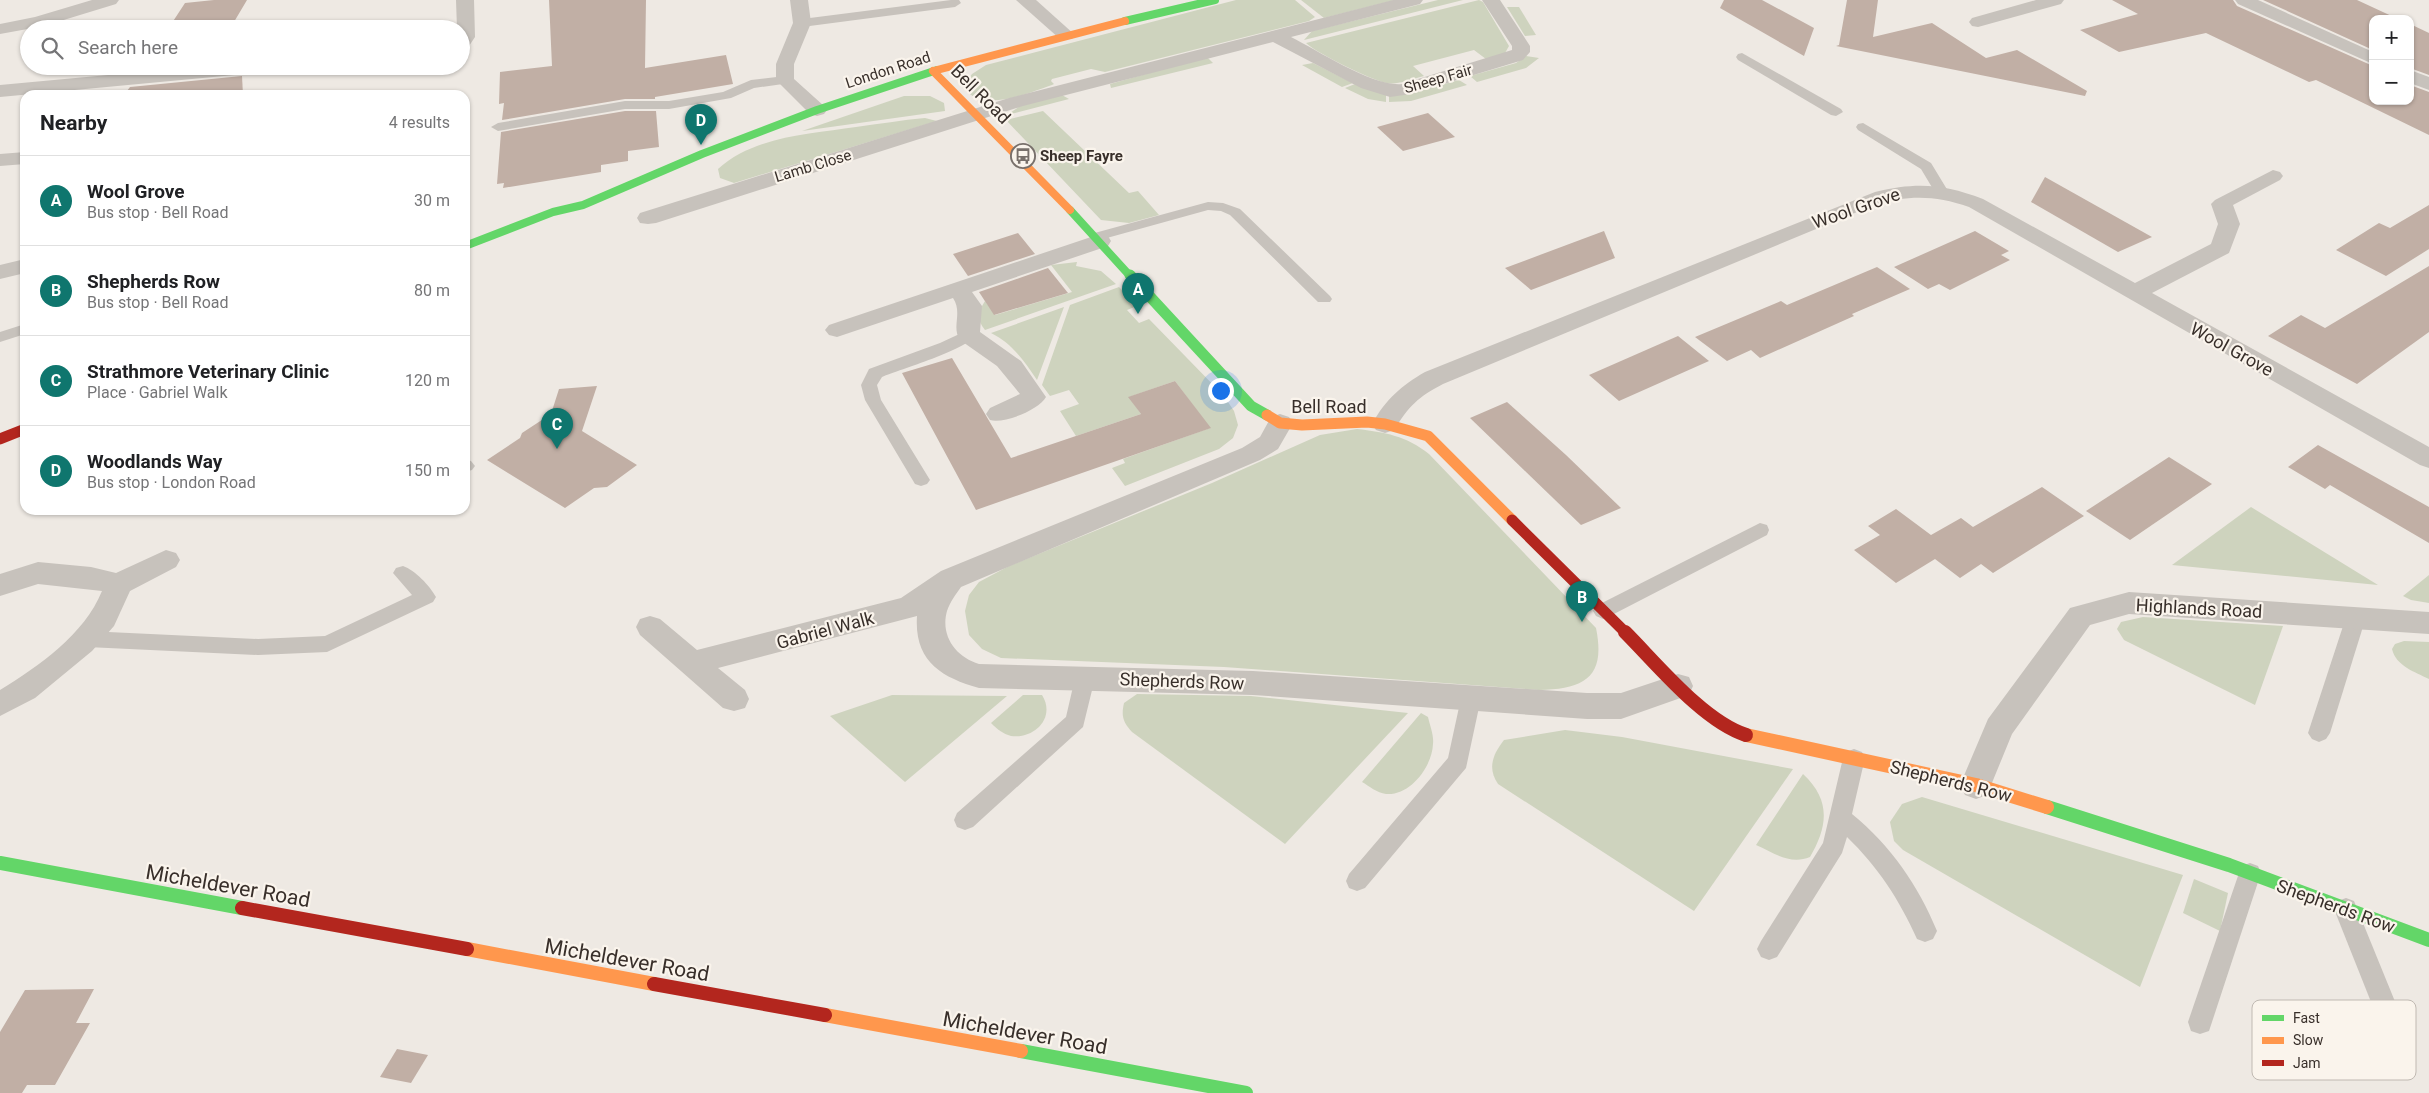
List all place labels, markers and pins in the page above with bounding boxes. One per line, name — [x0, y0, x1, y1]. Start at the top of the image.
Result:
pin: D — [685, 104, 717, 145]
bus stop icon: Sheep Fayre — [1010, 143, 1036, 169]
place label: Sheep Fayre — [1040, 147, 1123, 165]
pin: A — [1122, 273, 1154, 314]
pin: C — [541, 408, 573, 449]
pin: B — [1566, 581, 1598, 622]

